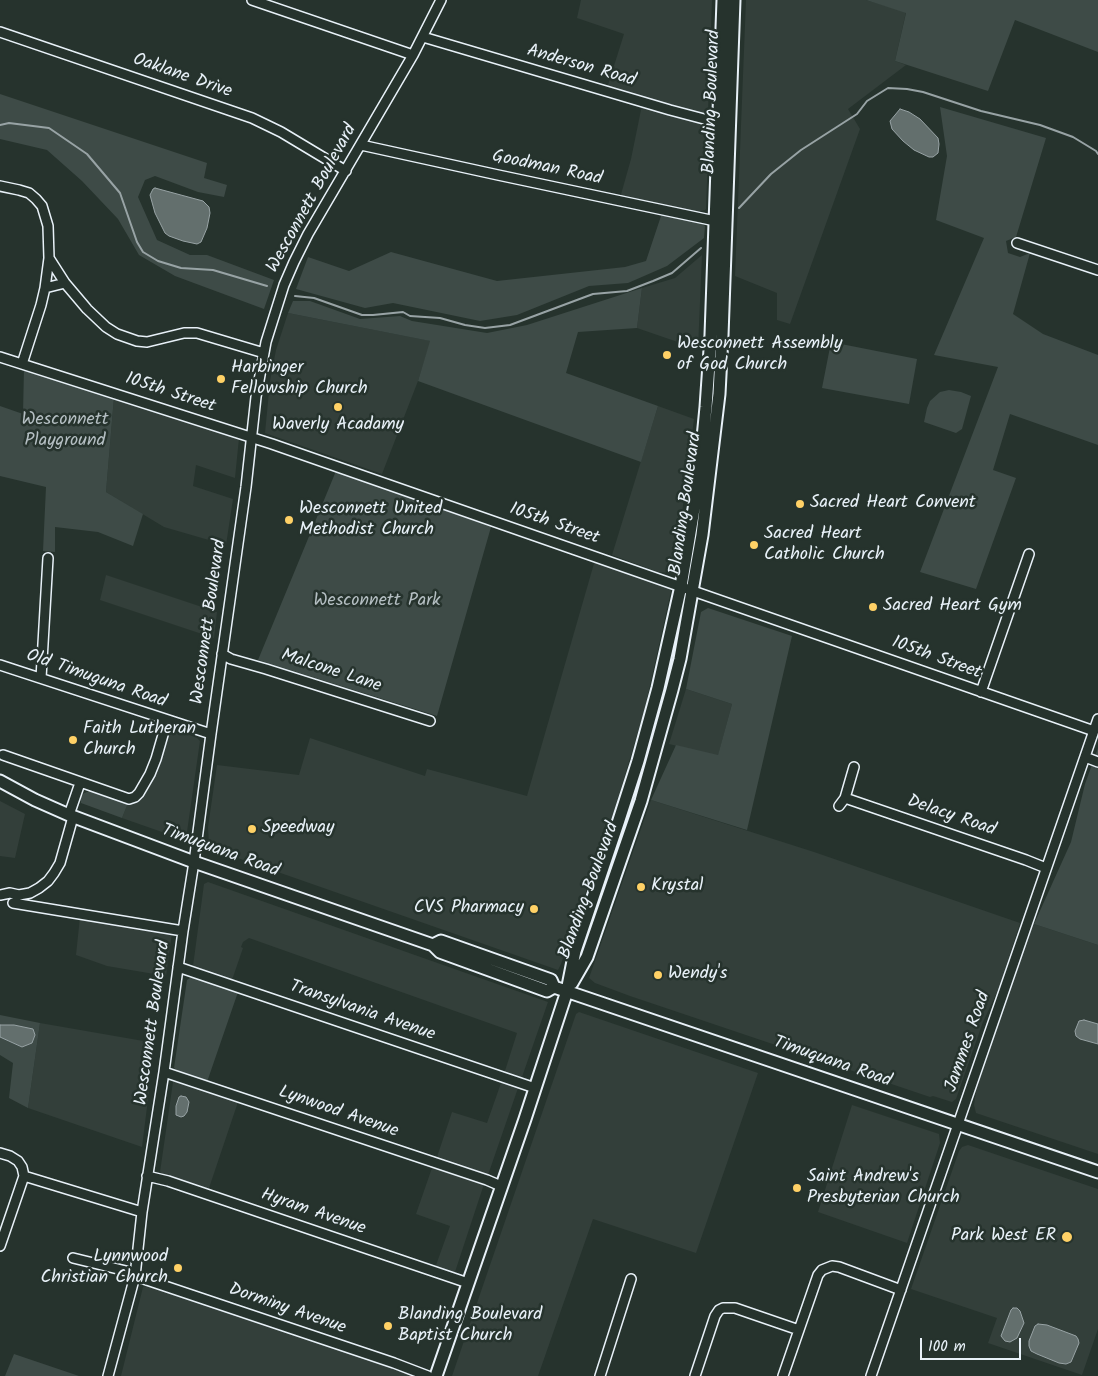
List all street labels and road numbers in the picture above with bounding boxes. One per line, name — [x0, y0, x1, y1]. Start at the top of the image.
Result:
street label: Blanding Boulevard — [700, 30, 726, 174]
street label: Anderson Road — [524, 41, 638, 93]
street label: Oaklane Drive — [130, 50, 234, 104]
street label: Wesconnett Boulevard — [263, 121, 363, 277]
street label: Goodman Road — [490, 147, 604, 191]
street label: 105th Street — [122, 369, 218, 419]
street label: Blanding Boulevard — [666, 431, 708, 577]
street label: 105th Street — [506, 500, 602, 550]
street label: Wesconnett Boulevard — [188, 538, 232, 706]
street label: 105th Street — [888, 633, 984, 685]
street label: Old Timuguna Road — [23, 646, 169, 714]
street label: Malcone Lane — [278, 646, 384, 698]
street label: Delacy Road — [904, 792, 998, 842]
street label: Blanding Boulevard — [555, 820, 625, 962]
street label: Timuquana Road — [158, 821, 282, 883]
street label: Wesconnett Boulevard — [132, 939, 176, 1107]
street label: Transylvania Avenue — [286, 977, 438, 1047]
street label: Jammes Road — [942, 989, 996, 1095]
street label: Timuquana Road — [770, 1033, 894, 1093]
street label: Lynwood Avenue — [275, 1082, 401, 1144]
street label: Hyram Avenue — [258, 1185, 368, 1241]
street label: Dorminy Avenue — [226, 1280, 348, 1340]

